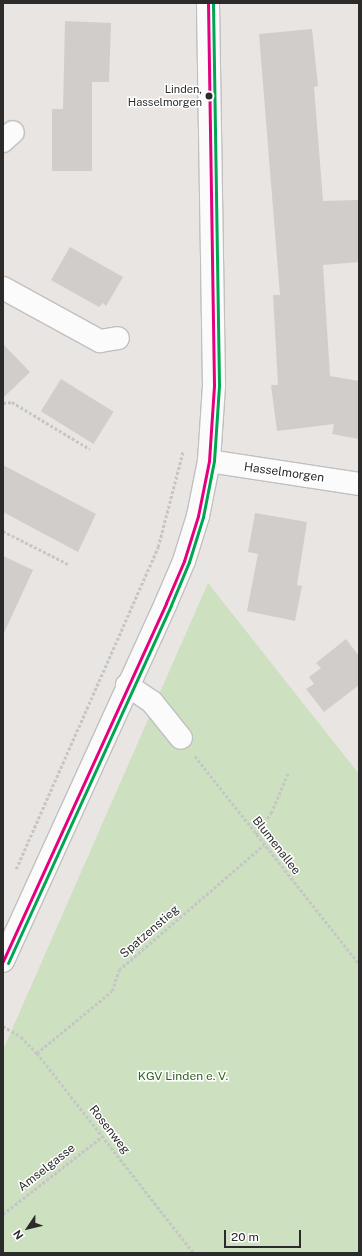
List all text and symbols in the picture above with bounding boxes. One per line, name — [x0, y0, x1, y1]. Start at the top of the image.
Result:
place label: Linden, Hasselmorgen — [128, 83, 202, 109]
marker: Linden, Hasselmorgen — [204, 91, 214, 101]
street label: Hasselmorgen — [243, 460, 325, 486]
street label: Blumenallee — [249, 814, 303, 878]
street label: Spatzenstieg — [118, 903, 182, 961]
park label: KGV Linden e. V. — [138, 1070, 228, 1084]
street label: Rosenweg — [86, 1103, 132, 1157]
street label: Amselgasse — [16, 1141, 78, 1195]
north arrow — [8, 1208, 48, 1248]
scale bar — [226, 1222, 303, 1248]
text: N — [11, 1228, 26, 1242]
text: 20 m — [231, 1230, 259, 1244]

